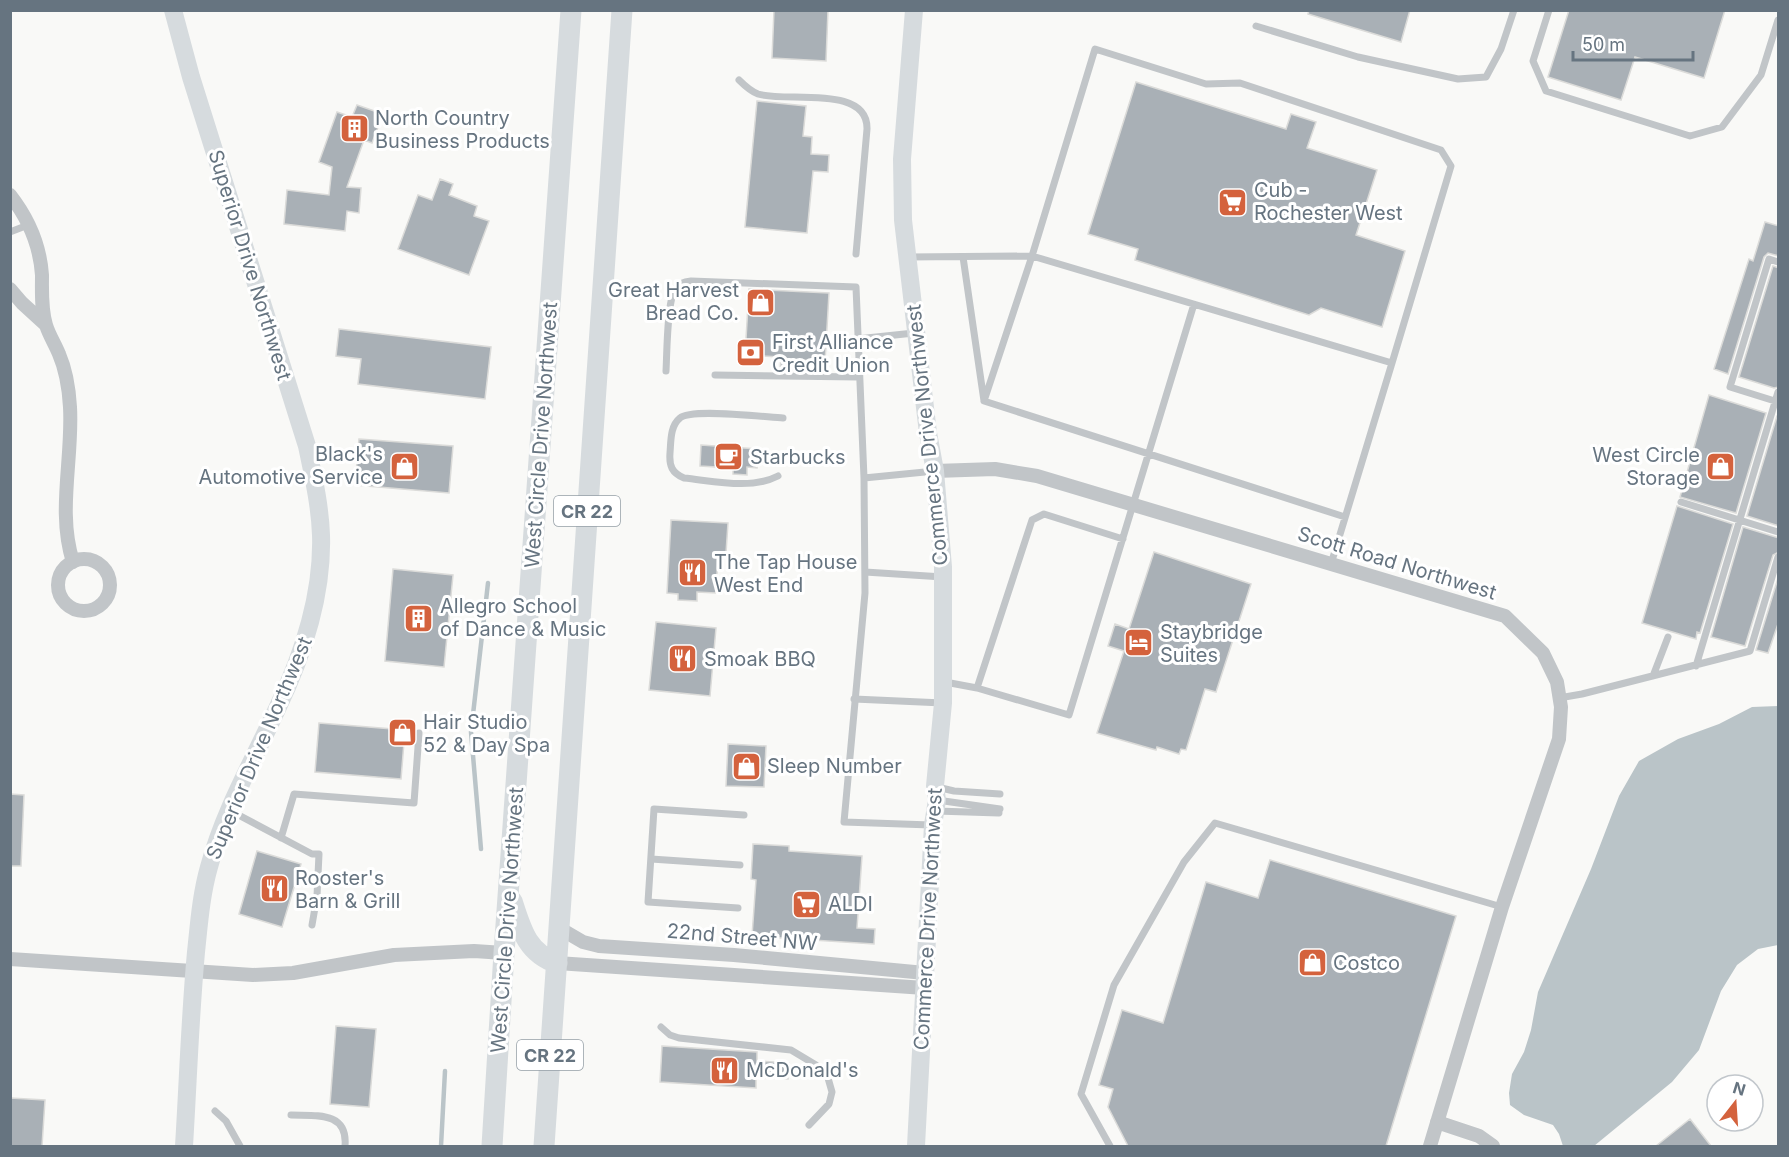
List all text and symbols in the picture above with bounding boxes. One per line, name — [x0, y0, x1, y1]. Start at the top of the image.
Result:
scale bar — [1573, 24, 1693, 62]
text: 50 m — [1582, 34, 1625, 55]
place label: North Country Business Products — [375, 106, 550, 153]
building icon: North Country Business Products — [338, 113, 370, 145]
street label: Superior Drive Northwest — [203, 147, 297, 384]
place label: Cub - Rochester West — [1254, 178, 1403, 225]
supermarket icon: Cub - Rochester West — [1217, 186, 1249, 218]
place label: Great Harvest Bread Co. — [608, 278, 739, 325]
shop icon: Great Harvest Bread Co. — [744, 286, 776, 318]
street label: West Circle Drive Northwest — [520, 301, 562, 569]
street label: Commerce Drive Northwest — [901, 303, 953, 567]
place label: First Alliance Credit Union — [772, 330, 893, 377]
bank icon: First Alliance Credit Union — [735, 337, 767, 369]
cafe icon: Starbucks — [713, 441, 745, 473]
place label: Black's Automotive Service — [198, 442, 383, 489]
place label: West Circle Storage — [1592, 443, 1700, 490]
place label: Starbucks — [750, 445, 846, 469]
shop icon: Black's Automotive Service — [388, 450, 420, 482]
shop icon: West Circle Storage — [1705, 451, 1737, 483]
road number: CR 22 — [554, 496, 620, 526]
street label: Scott Road Northwest — [1295, 521, 1500, 605]
place label: The Tap House West End — [714, 550, 857, 597]
restaurant icon: The Tap House West End — [677, 557, 709, 589]
place label: Allegro School of Dance & Music — [440, 594, 606, 641]
building icon: Allegro School of Dance & Music — [403, 602, 435, 634]
place label: Staybridge Suites — [1160, 620, 1263, 667]
hotel icon: Staybridge Suites — [1123, 627, 1155, 659]
street label: Superior Drive Northwest — [201, 633, 317, 863]
restaurant icon: Smoak BBQ — [667, 643, 699, 675]
place label: Smoak BBQ — [704, 647, 816, 671]
place label: Hair Studio 52 & Day Spa — [423, 710, 550, 757]
shop icon: Hair Studio 52 & Day Spa — [386, 717, 418, 749]
shop icon: Sleep Number — [730, 750, 762, 782]
place label: Sleep Number — [767, 754, 902, 778]
street label: West Circle Drive Northwest — [486, 786, 528, 1054]
street label: Commerce Drive Northwest — [909, 787, 947, 1051]
place label: Rooster's Barn & Grill — [295, 866, 400, 913]
restaurant icon: Rooster's Barn & Grill — [258, 873, 290, 905]
supermarket icon: ALDI — [791, 888, 823, 920]
place label: ALDI — [828, 892, 873, 916]
street label: 22nd Street NW — [666, 918, 819, 956]
shop icon: Costco — [1296, 947, 1328, 979]
place label: Costco — [1333, 951, 1400, 975]
road number: CR 22 — [517, 1040, 583, 1070]
restaurant icon: McDonald's — [709, 1054, 741, 1086]
place label: McDonald's — [746, 1058, 859, 1082]
north arrow — [1705, 1073, 1765, 1133]
text: N — [1731, 1077, 1748, 1100]

